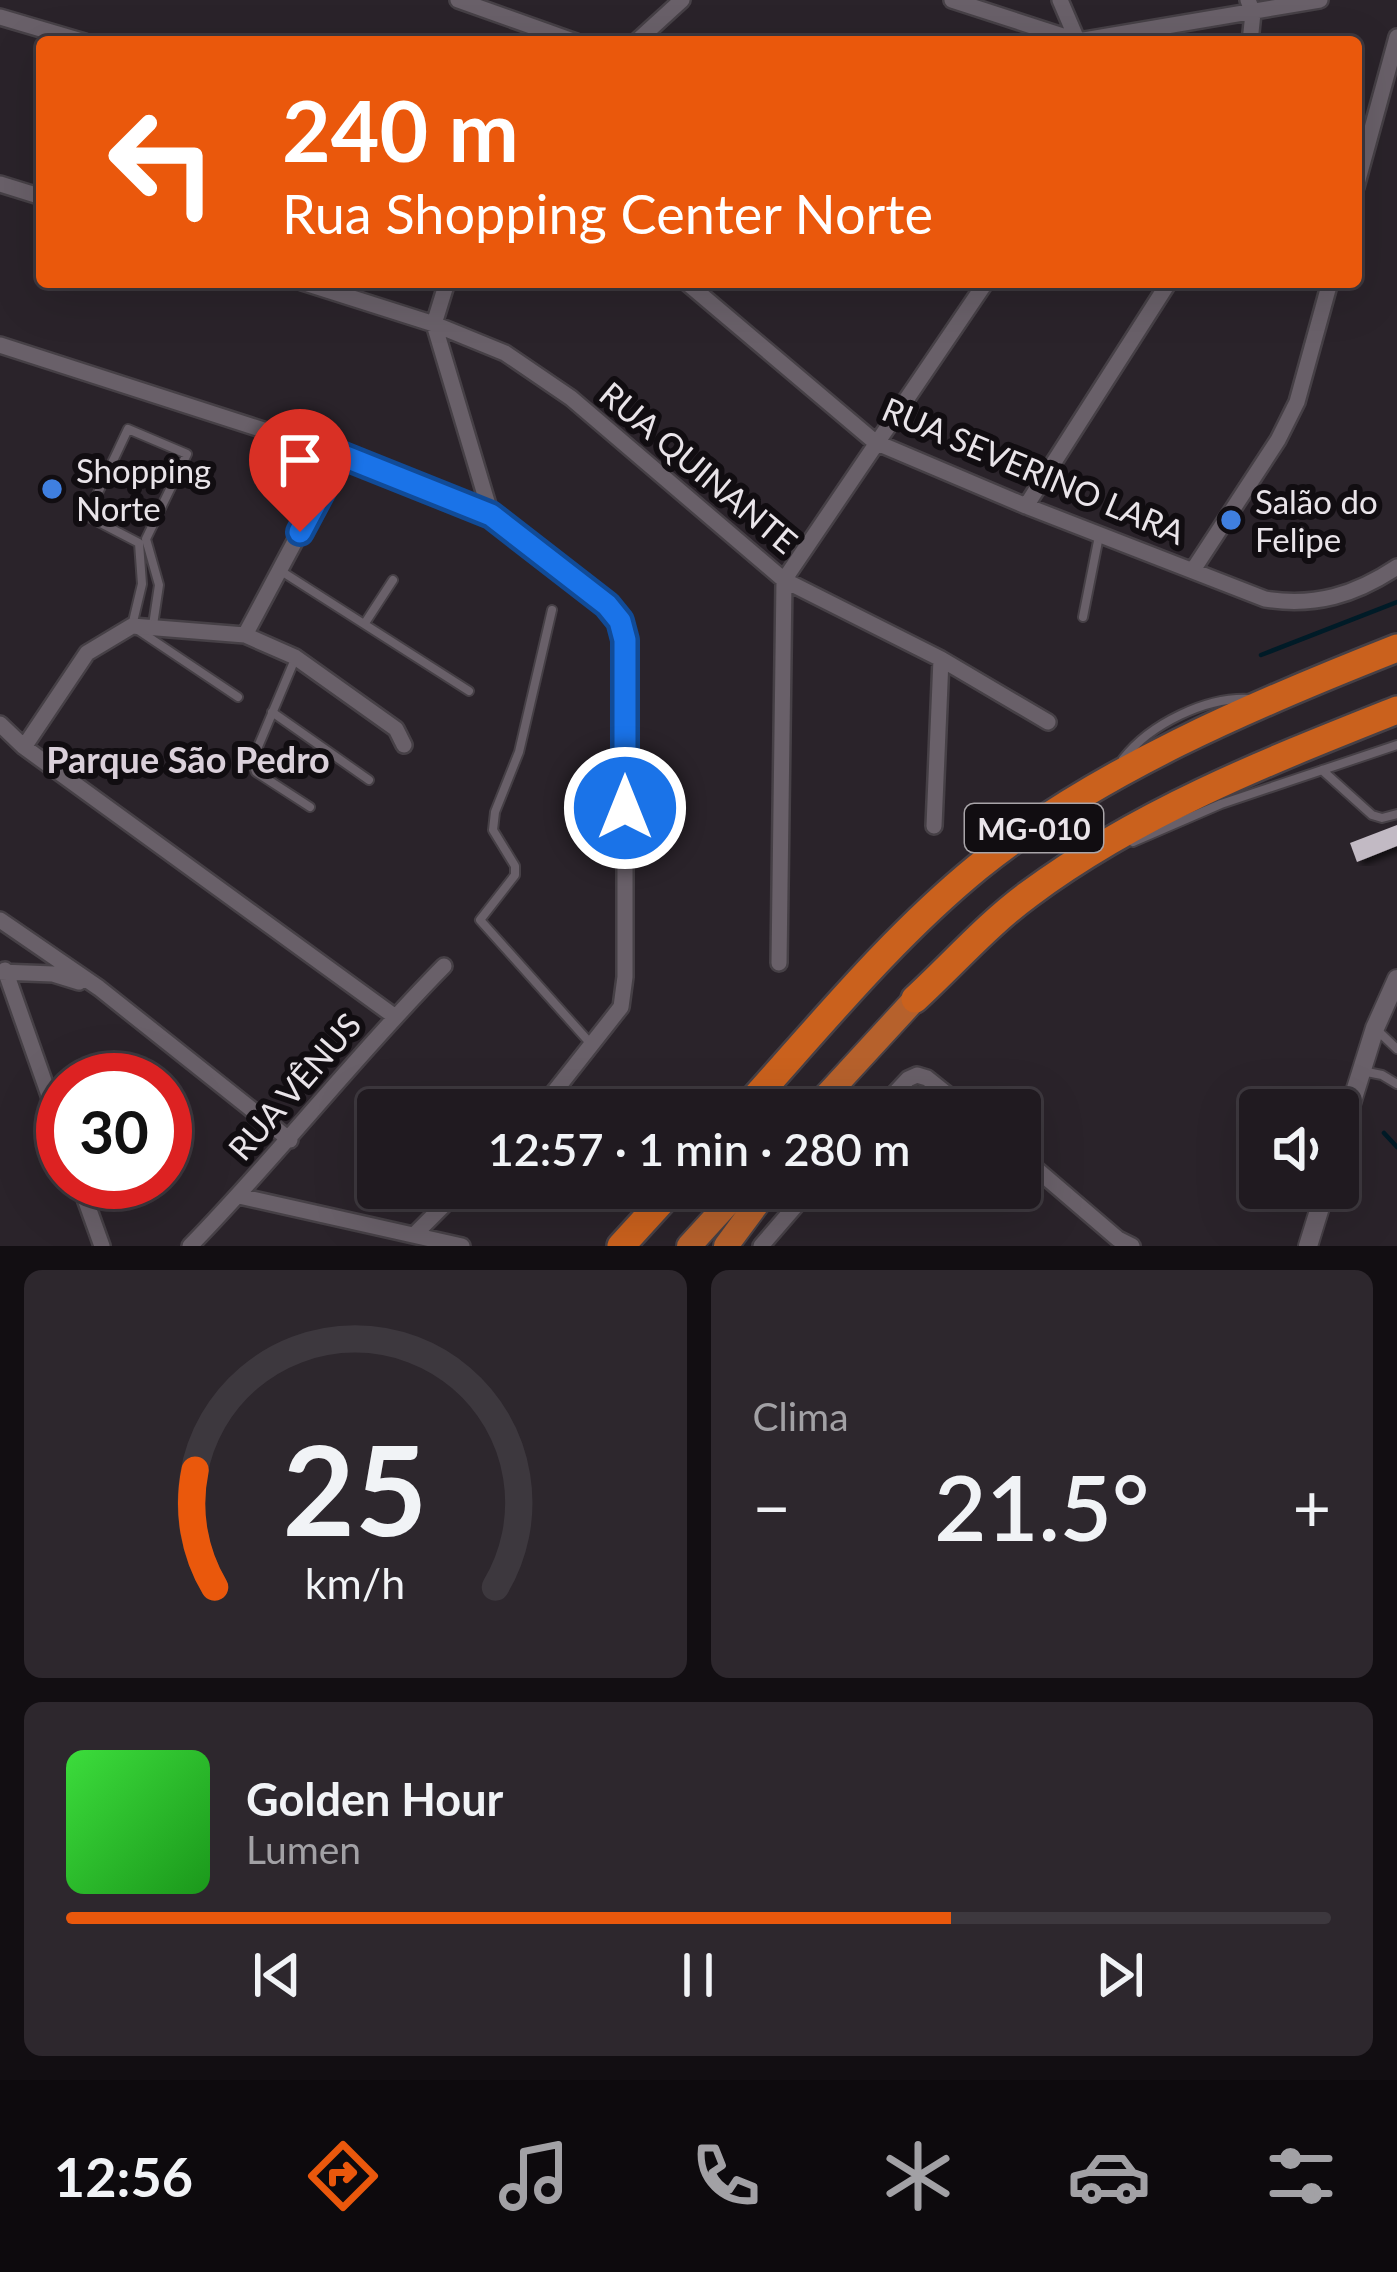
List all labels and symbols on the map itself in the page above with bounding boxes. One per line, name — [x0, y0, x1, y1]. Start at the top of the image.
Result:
street label: RUA QUINANTE — [592, 373, 806, 561]
street label: RUA SEVERINO LARA — [877, 388, 1192, 552]
pin — [249, 409, 351, 532]
place label: Shopping Norte — [76, 450, 211, 528]
marker: Shopping Norte — [39, 476, 65, 502]
place label: Salão do Felipe — [1255, 481, 1378, 559]
marker: Salão do Felipe — [1218, 507, 1244, 533]
district label: Parque São Pedro — [46, 737, 330, 781]
position arrow — [562, 745, 688, 871]
road number: MG-010 — [965, 804, 1103, 852]
street label: RUA VÊNUS — [219, 1004, 369, 1168]
speed limit sign: 30 — [36, 1053, 192, 1209]

